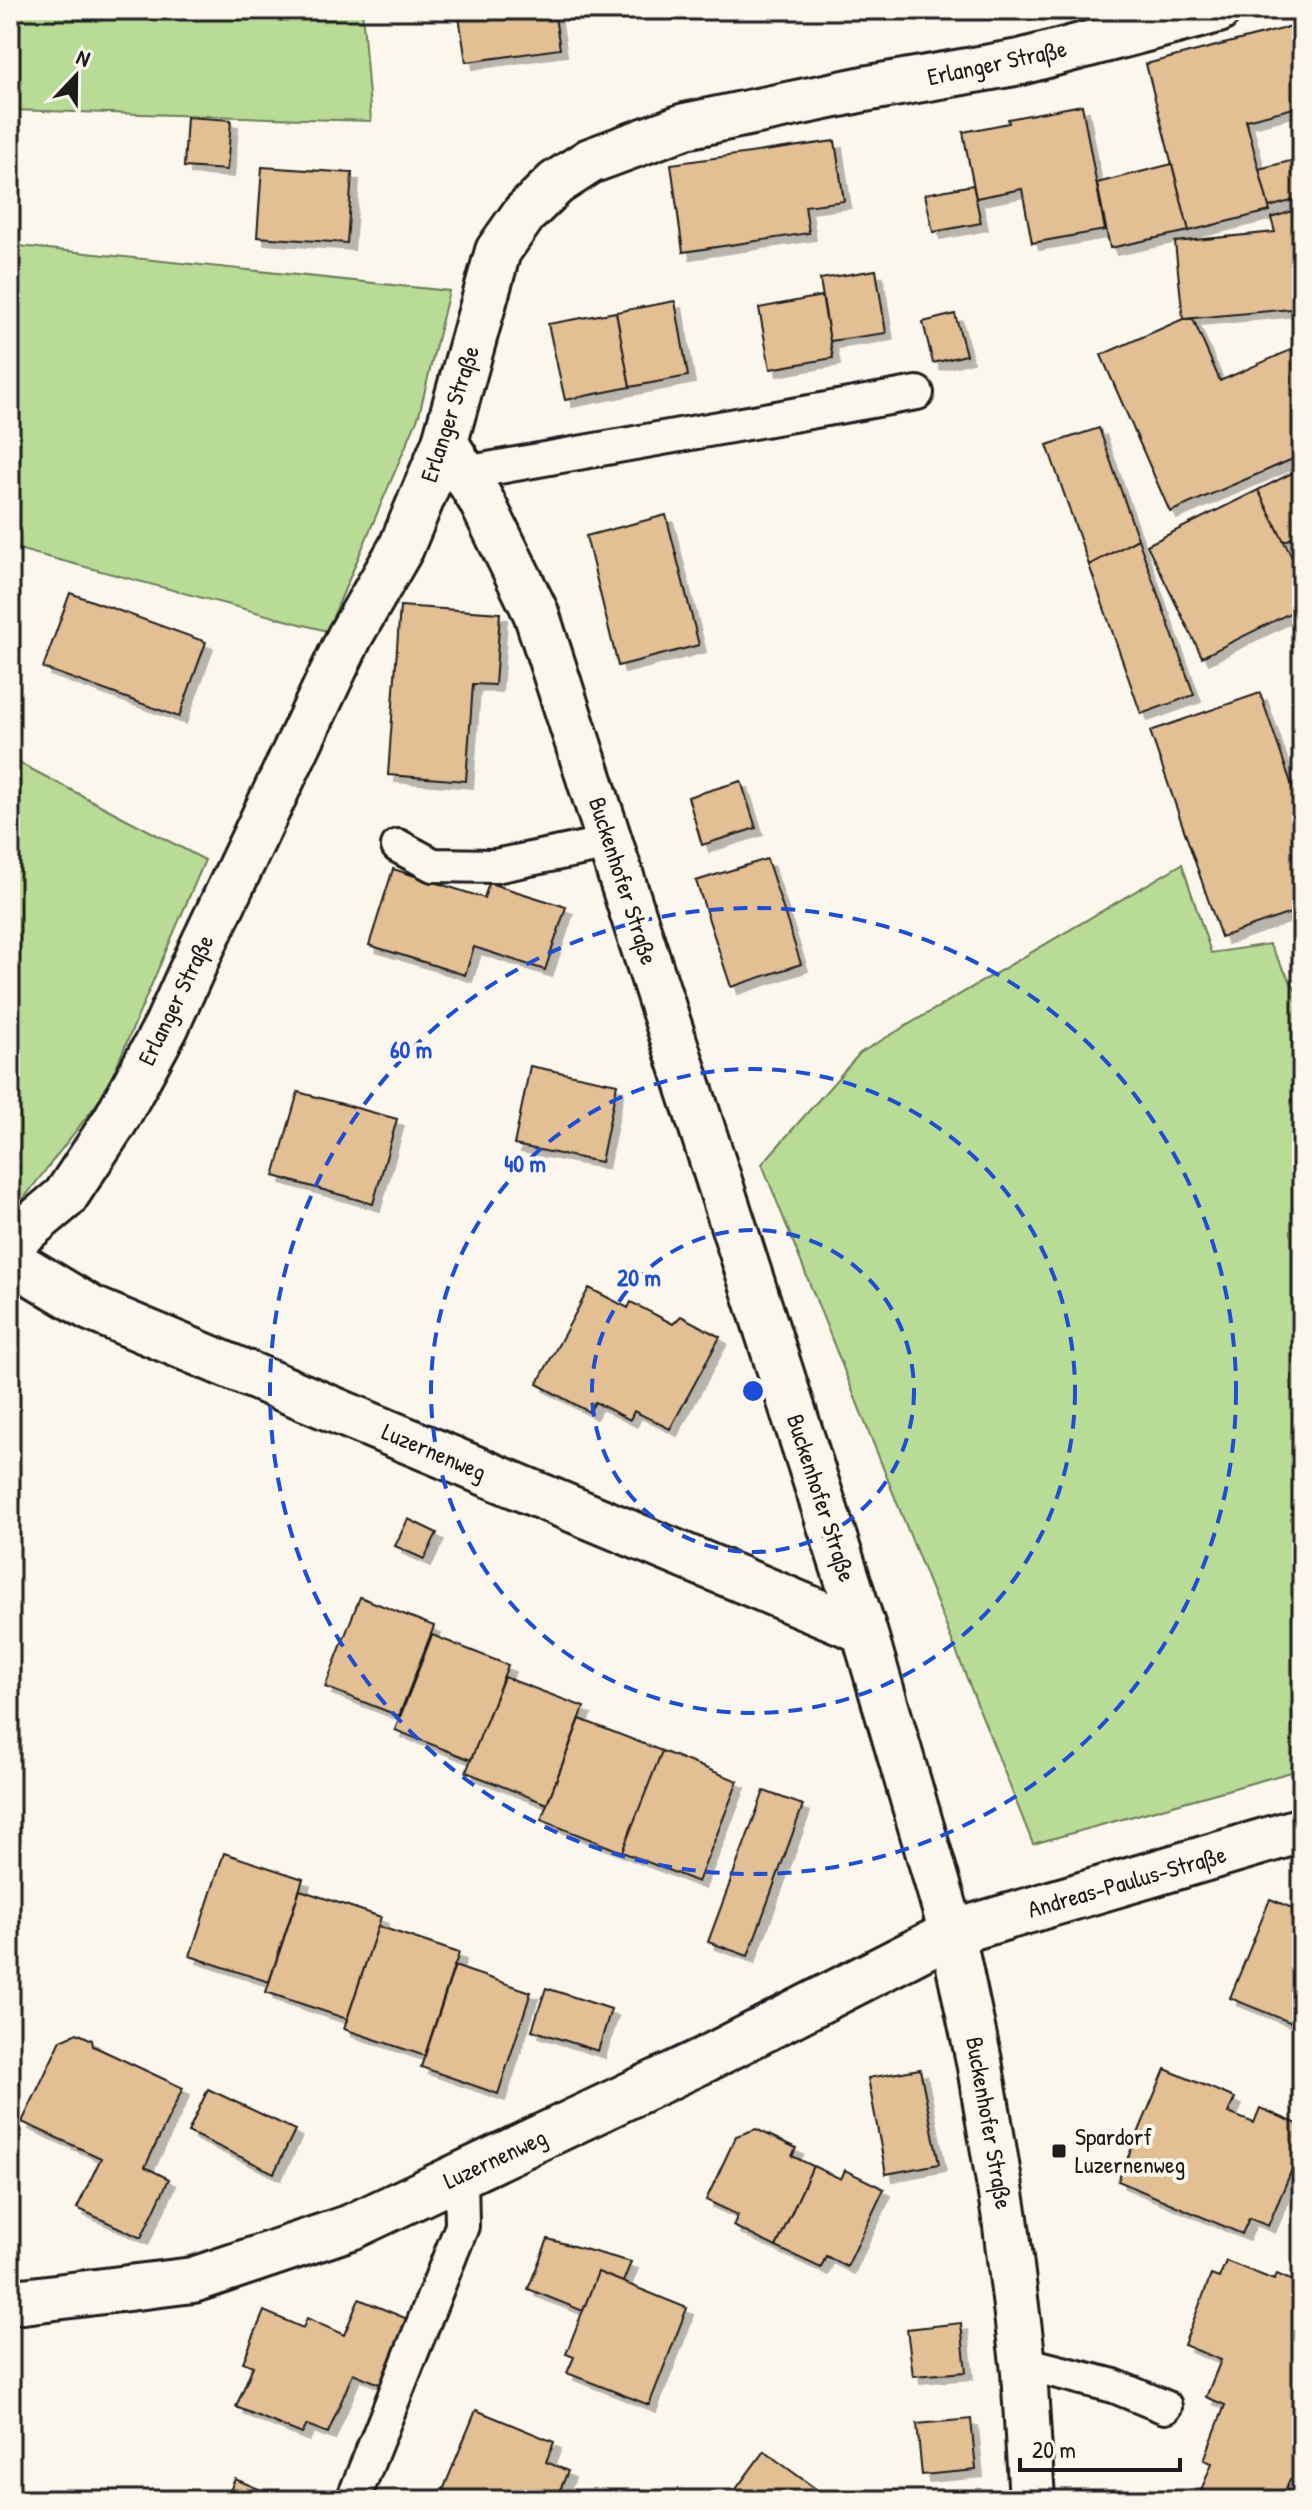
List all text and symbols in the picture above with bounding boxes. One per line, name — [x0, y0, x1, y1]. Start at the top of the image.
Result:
street label: Erlanger Straße — [924, 32, 1070, 92]
north arrow — [36, 36, 116, 116]
text: N — [72, 41, 95, 74]
street label: Erlanger Straße — [412, 341, 486, 486]
street label: Buckenhofer Straße — [582, 793, 666, 969]
street label: Erlanger Straße — [130, 928, 221, 1070]
text: 60 m — [390, 1033, 432, 1065]
text: 40 m — [504, 1147, 546, 1179]
text: 20 m — [617, 1261, 661, 1293]
centre of rings — [739, 1377, 767, 1405]
street label: Buckenhofer Straße — [780, 1410, 864, 1586]
street label: Luzernenweg — [377, 1415, 491, 1487]
street label: Andreas-Paulus-Straße — [1024, 1837, 1230, 1925]
street label: Buckenhofer Straße — [959, 2034, 1021, 2212]
street label: Luzernenweg — [438, 2120, 551, 2196]
place label: Spardorf Luzernenweg — [1075, 2120, 1185, 2180]
marker: Spardorf Luzernenweg — [1050, 2142, 1068, 2160]
scale bar — [1020, 2422, 1180, 2472]
text: 20 m — [1032, 2433, 1076, 2465]

